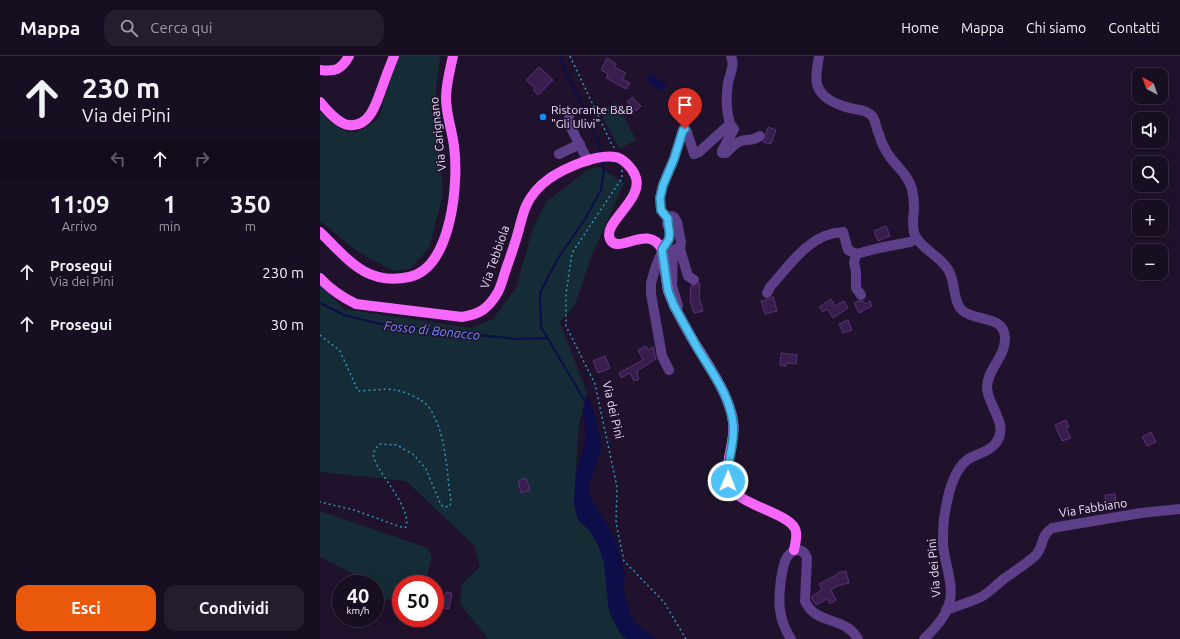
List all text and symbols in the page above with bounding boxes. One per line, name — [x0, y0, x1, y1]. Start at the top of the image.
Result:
search box — [104, 10, 384, 46]
text: Mappa — [20, 17, 80, 39]
icon: search — [118, 17, 140, 39]
text: Cerca qui — [150, 19, 213, 36]
text: Home — [901, 20, 939, 36]
text: Mappa — [961, 20, 1004, 36]
text: Chi siamo — [1026, 20, 1086, 36]
text: Contatti — [1108, 20, 1160, 36]
north arrow — [1132, 68, 1168, 104]
map controls — [1132, 68, 1168, 280]
icon: ahead — [16, 72, 68, 124]
text: 230 m — [82, 72, 160, 103]
pin — [668, 88, 702, 129]
icon: arrive — [674, 94, 696, 116]
street label: Via Carignano — [427, 96, 448, 172]
place label: Ristorante B&B "Gli Ulivi" — [551, 103, 633, 130]
text: Via dei Pini — [82, 105, 171, 125]
marker: Ristorante B&B "Gli Ulivi" — [538, 112, 548, 122]
button: sound — [1132, 112, 1168, 148]
icon: left — [107, 148, 129, 170]
icon: ahead — [149, 148, 171, 170]
icon: right — [191, 148, 213, 170]
button: search — [1132, 156, 1168, 192]
text: 11:09 — [49, 191, 109, 218]
text: 1 — [163, 191, 176, 218]
text: 350 — [230, 191, 271, 218]
button: + — [1132, 200, 1168, 236]
text: Arrivo — [62, 219, 97, 233]
text: min — [159, 219, 181, 233]
text: m — [245, 219, 256, 233]
street label: Via Tebbiola — [478, 224, 511, 290]
button: − — [1132, 244, 1168, 280]
text: Prosegui — [50, 257, 112, 274]
icon: ahead — [16, 261, 38, 283]
text: 230 m — [262, 264, 304, 281]
text: Via dei Pini — [50, 274, 114, 288]
icon: ahead — [16, 313, 38, 335]
text: Prosegui — [50, 316, 112, 333]
text: 30 m — [271, 316, 304, 333]
water label: Fosso di Bonacco — [383, 318, 481, 342]
street label: Via dei Pini — [601, 380, 626, 440]
position arrow — [707, 460, 749, 502]
street label: Via Fabbiano — [1058, 496, 1128, 519]
street label: Via dei Pini — [924, 538, 943, 598]
speed limit sign: 50 — [392, 575, 444, 627]
text: 40 — [347, 584, 369, 607]
button: Esci — [16, 585, 156, 631]
button: Condividi — [164, 585, 304, 631]
text: km/h — [346, 605, 370, 616]

